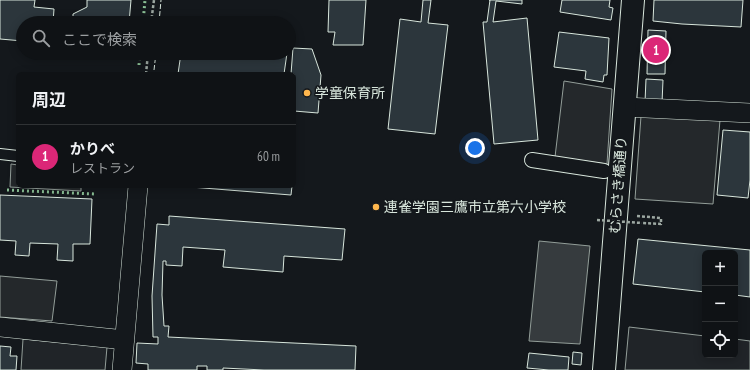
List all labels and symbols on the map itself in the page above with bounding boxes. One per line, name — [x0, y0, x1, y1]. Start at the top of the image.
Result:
pin: 1 — [643, 35, 669, 65]
place label: 学童保育所 — [315, 84, 385, 102]
marker: 学童保育所 — [302, 88, 312, 98]
street label: むらさき橋通り — [606, 135, 630, 235]
your location — [465, 138, 485, 158]
place label: 連雀学園三鷹市立第六小学校 — [384, 198, 566, 216]
marker: 連雀学園三鷹市立第六小学校 — [371, 202, 381, 212]

